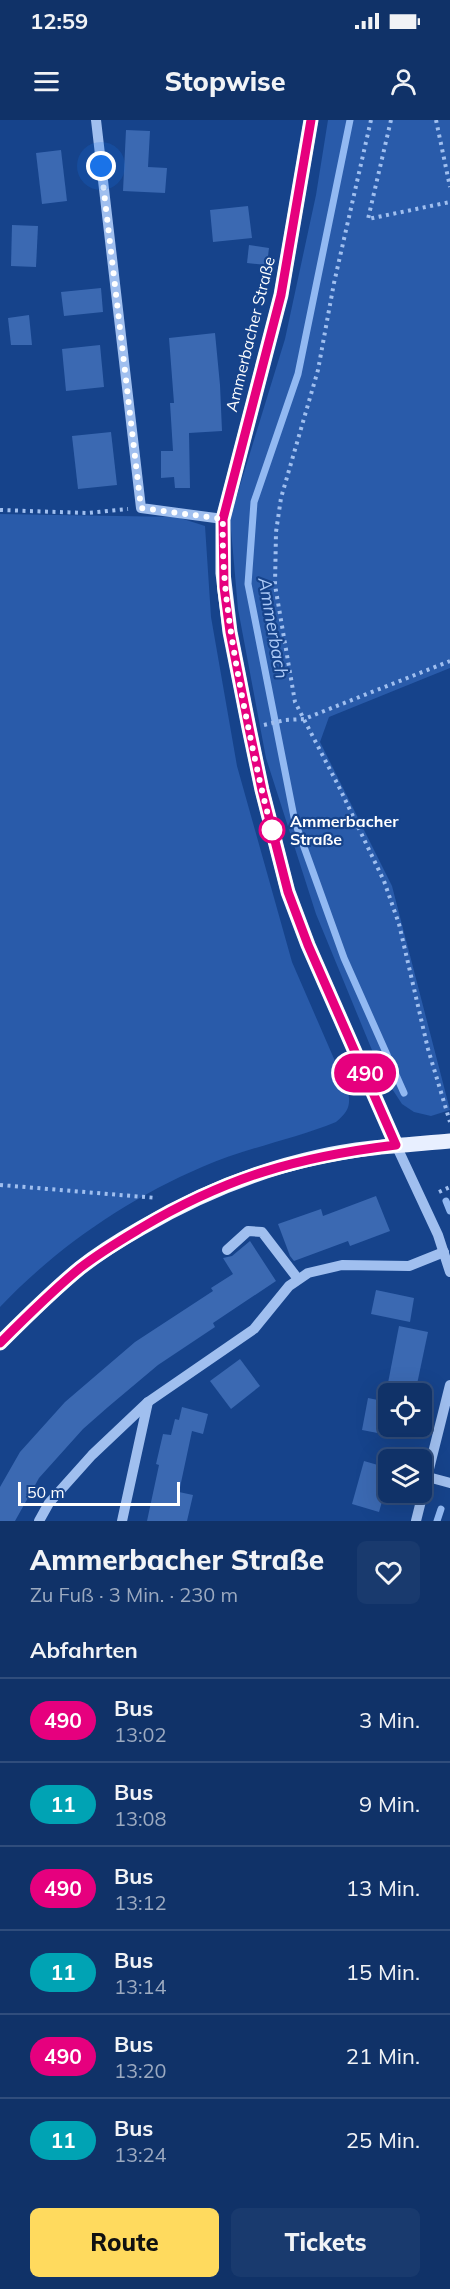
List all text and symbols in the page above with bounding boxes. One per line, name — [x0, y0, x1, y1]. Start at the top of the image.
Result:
text: 12:59 — [30, 7, 88, 35]
text: Stopwise — [164, 64, 286, 98]
icon: menu — [30, 65, 63, 98]
icon: person — [387, 65, 420, 98]
your location — [86, 151, 116, 181]
street label: Ammerbacher Straße — [221, 254, 279, 414]
water label: Ammerbach — [253, 575, 294, 680]
place label: Ammerbacher Straße — [290, 811, 399, 849]
marker: Ammerbacher Straße — [259, 817, 285, 843]
line badge: 490 — [330, 1054, 400, 1092]
text: 490 — [346, 1060, 384, 1086]
map controls — [378, 1383, 432, 1503]
button: locate — [378, 1383, 432, 1437]
button: layers — [378, 1449, 432, 1503]
scale bar — [18, 1479, 180, 1506]
text: 50 m — [27, 1482, 64, 1502]
button: heart — [357, 1541, 420, 1604]
text: Ammerbacher Straße — [30, 1542, 324, 1577]
text: Zu Fuß · 3 Min. · 230 m — [30, 1582, 238, 1607]
text: Abfahrten — [30, 1636, 138, 1664]
text: Bus — [114, 1694, 153, 1722]
text: 3 Min. — [359, 1706, 420, 1734]
text: 490 — [44, 1707, 82, 1733]
text: 13:02 — [114, 1722, 167, 1747]
text: Bus — [114, 1778, 153, 1806]
text: 9 Min. — [359, 1790, 420, 1818]
text: 11 — [50, 1791, 76, 1817]
text: 13:08 — [114, 1806, 167, 1831]
text: Bus — [114, 1862, 153, 1890]
text: 13 Min. — [346, 1874, 420, 1902]
text: 490 — [44, 1875, 82, 1901]
text: 13:12 — [114, 1890, 167, 1915]
text: Bus — [114, 1946, 153, 1974]
text: 15 Min. — [346, 1958, 420, 1986]
text: 11 — [50, 1959, 76, 1985]
text: 13:14 — [114, 1974, 167, 1999]
text: Bus — [114, 2030, 153, 2058]
text: 21 Min. — [346, 2042, 420, 2070]
text: 490 — [44, 2043, 82, 2069]
text: 13:20 — [114, 2058, 167, 2083]
text: Bus — [114, 2114, 153, 2142]
text: 25 Min. — [346, 2126, 420, 2154]
text: 11 — [50, 2127, 76, 2153]
text: 13:24 — [114, 2142, 167, 2167]
button: Route — [30, 2208, 219, 2277]
button: Tickets — [231, 2208, 420, 2277]

